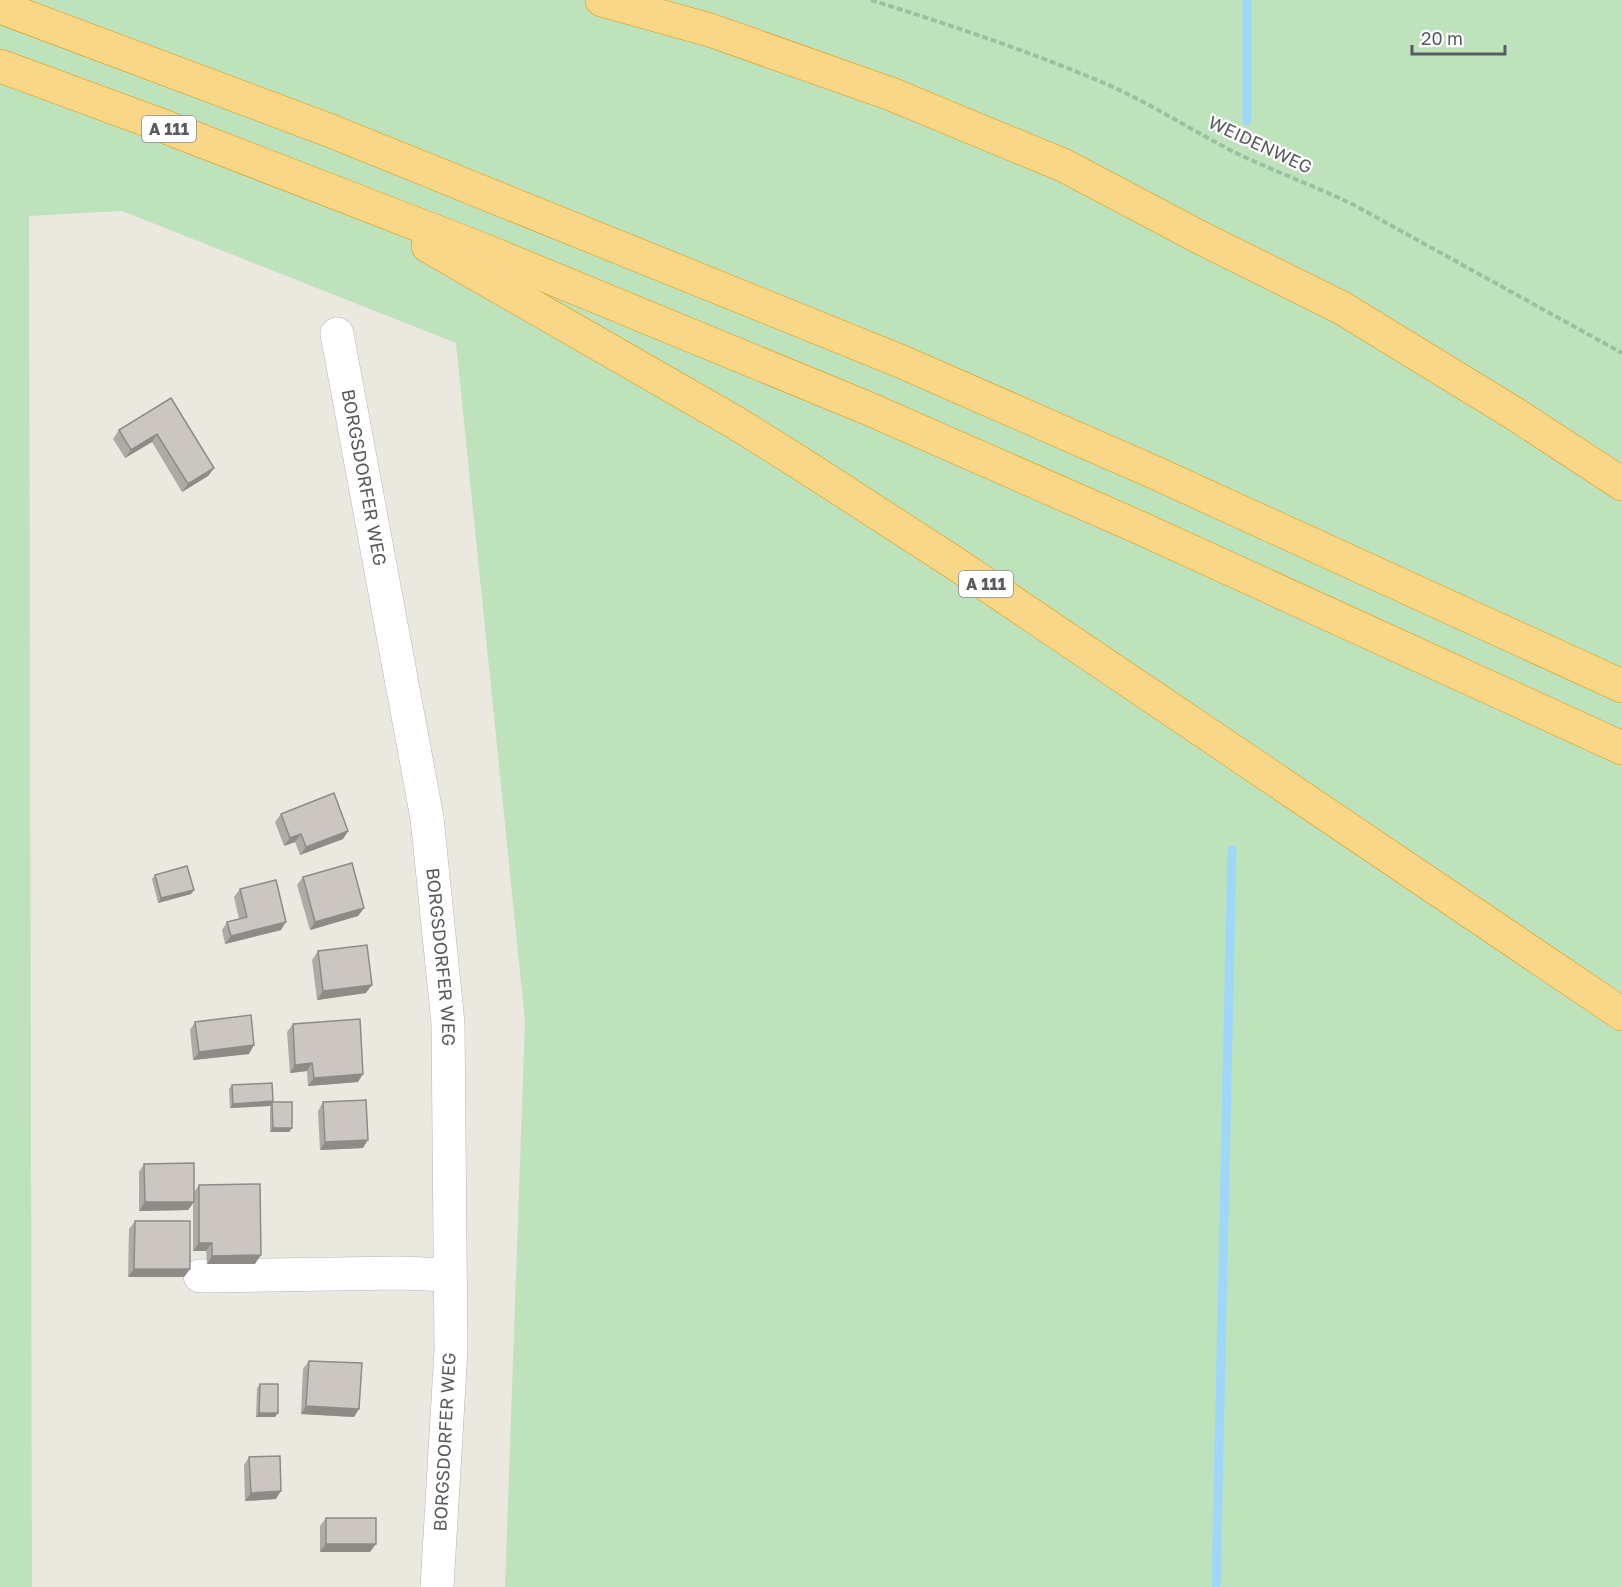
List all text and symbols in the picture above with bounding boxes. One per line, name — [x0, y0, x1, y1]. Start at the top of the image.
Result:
scale bar — [1412, 18, 1505, 56]
text: 20 m — [1421, 27, 1463, 49]
street label: WEIDENWEG — [1205, 110, 1316, 178]
road number: A 111 — [142, 116, 196, 142]
street label: BORGSDORFER WEG — [337, 387, 392, 568]
road number: A 111 — [959, 571, 1013, 597]
street label: BORGSDORFER WEG — [422, 867, 460, 1046]
street label: BORGSDORFER WEG — [428, 1352, 460, 1532]

